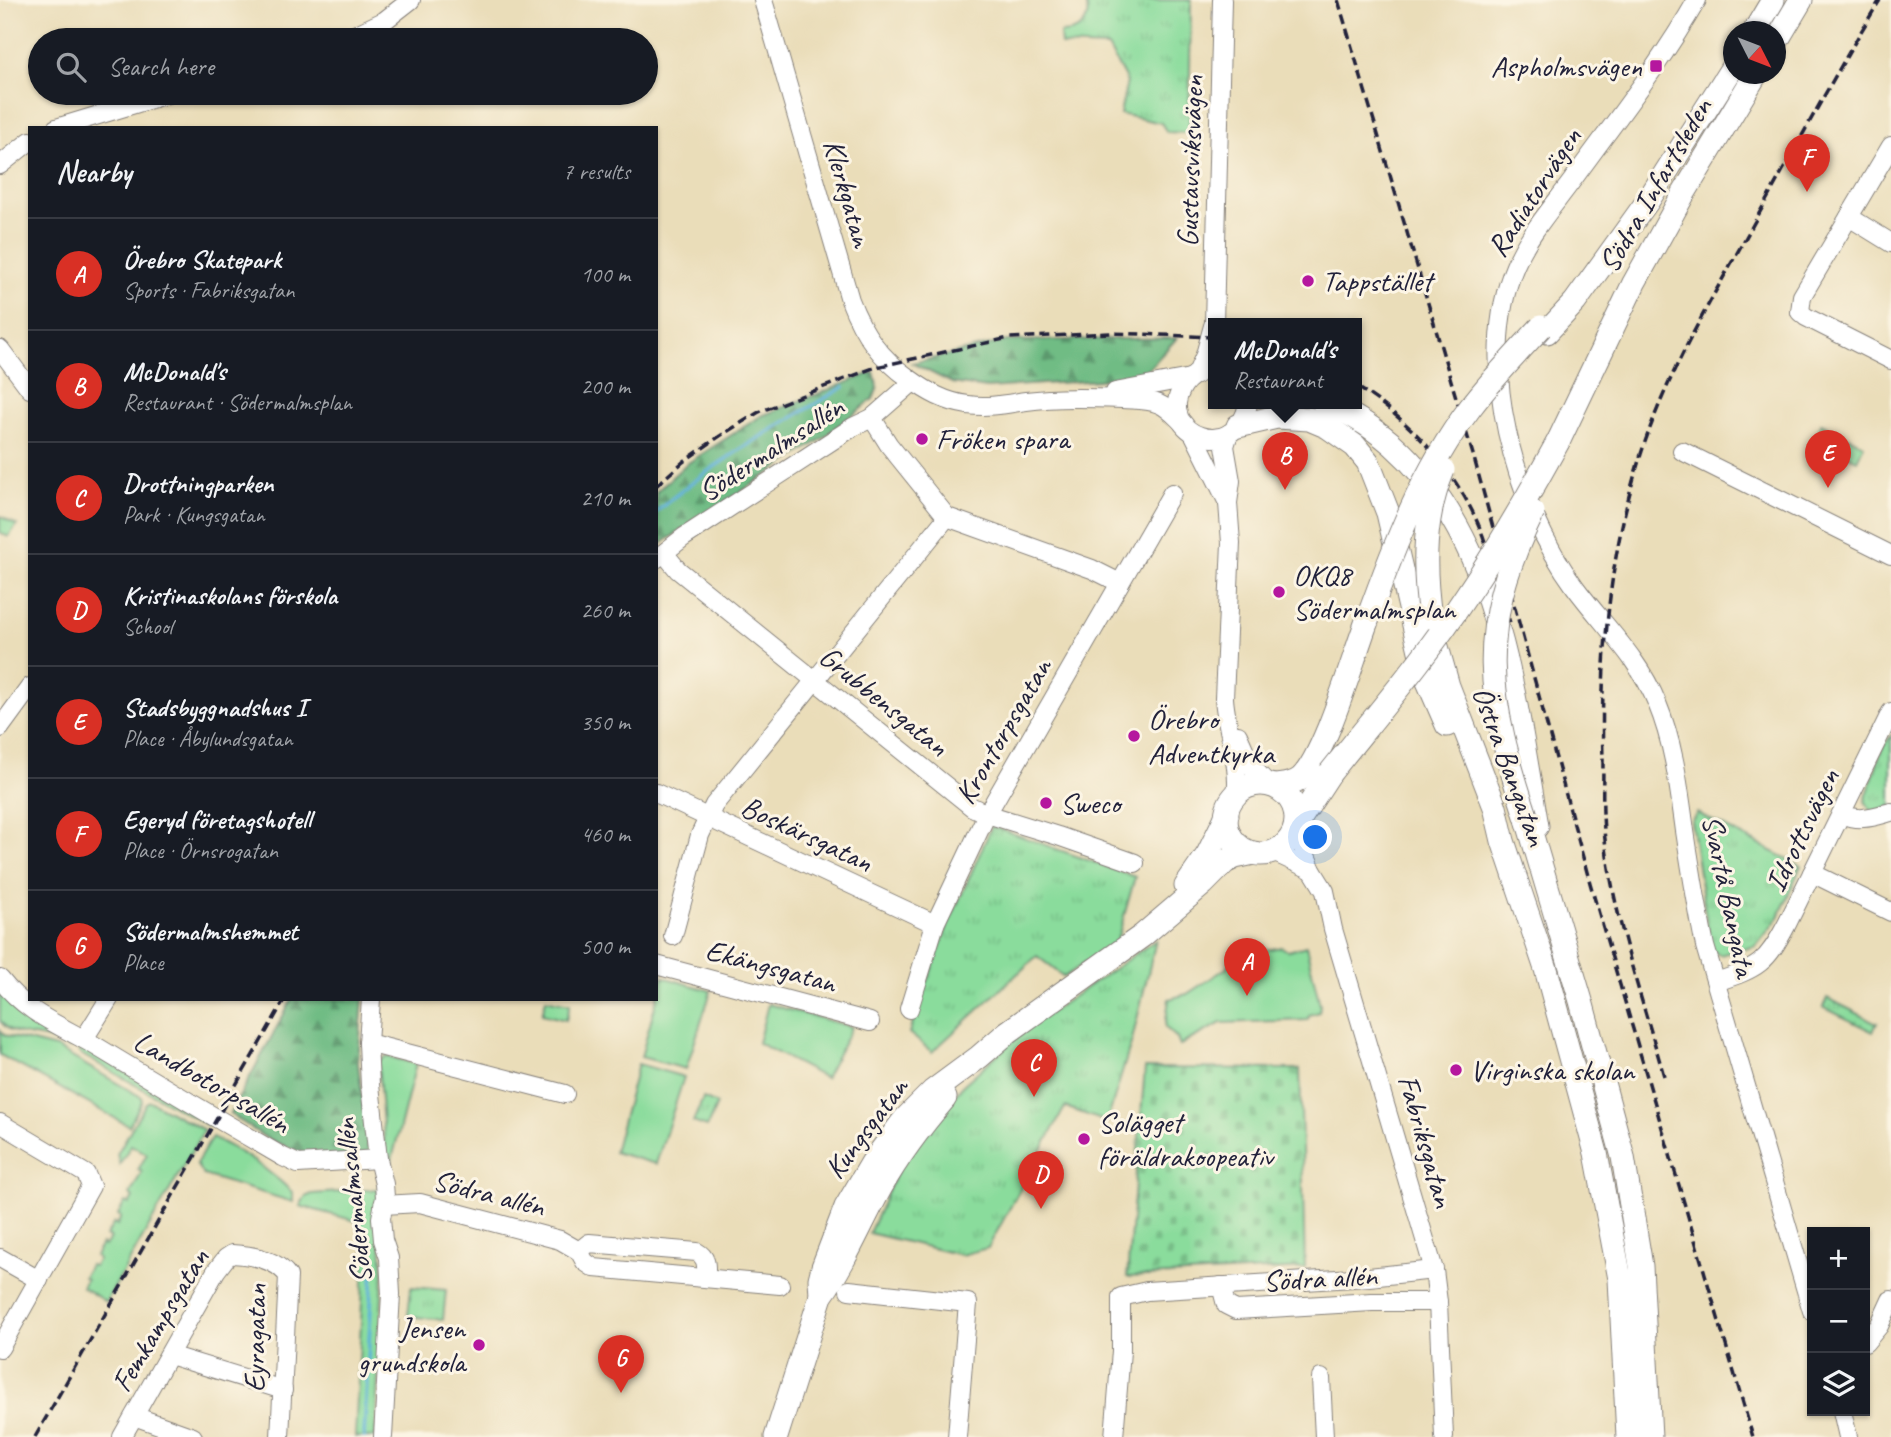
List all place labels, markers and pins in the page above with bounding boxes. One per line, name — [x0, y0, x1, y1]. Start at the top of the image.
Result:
place label: Aspholmsvägen — [1491, 47, 1642, 85]
marker: Aspholmsvägen — [1648, 58, 1664, 74]
pin: F — [1784, 134, 1830, 192]
place label: Tappstället — [1322, 262, 1436, 300]
marker: Tappstället — [1300, 273, 1316, 289]
place label: Fröken spara — [936, 420, 1072, 458]
pin: E — [1805, 430, 1851, 488]
marker: Fröken spara — [914, 431, 930, 447]
pin: B — [1262, 432, 1308, 490]
place label: OKQ8 Södermalmsplan — [1293, 556, 1457, 628]
marker: OKQ8 Södermalmsplan — [1271, 584, 1287, 600]
place label: Örebro Adventkyrka — [1148, 700, 1276, 772]
marker: Örebro Adventkyrka — [1126, 728, 1142, 744]
place label: Sweco — [1060, 784, 1123, 822]
marker: Sweco — [1038, 795, 1054, 811]
pin: A — [1224, 938, 1270, 996]
pin: C — [1011, 1039, 1057, 1097]
place label: Virginska skolan — [1470, 1051, 1636, 1089]
marker: Virginska skolan — [1448, 1062, 1464, 1078]
place label: Solägget föräldrakoopeativ — [1098, 1103, 1276, 1175]
marker: Solägget föräldrakoopeativ — [1076, 1131, 1092, 1147]
pin: D — [1018, 1151, 1064, 1209]
place label: Jensen grundskola — [358, 1309, 468, 1381]
pin: G — [598, 1335, 644, 1393]
marker: Jensen grundskola — [471, 1337, 487, 1353]

